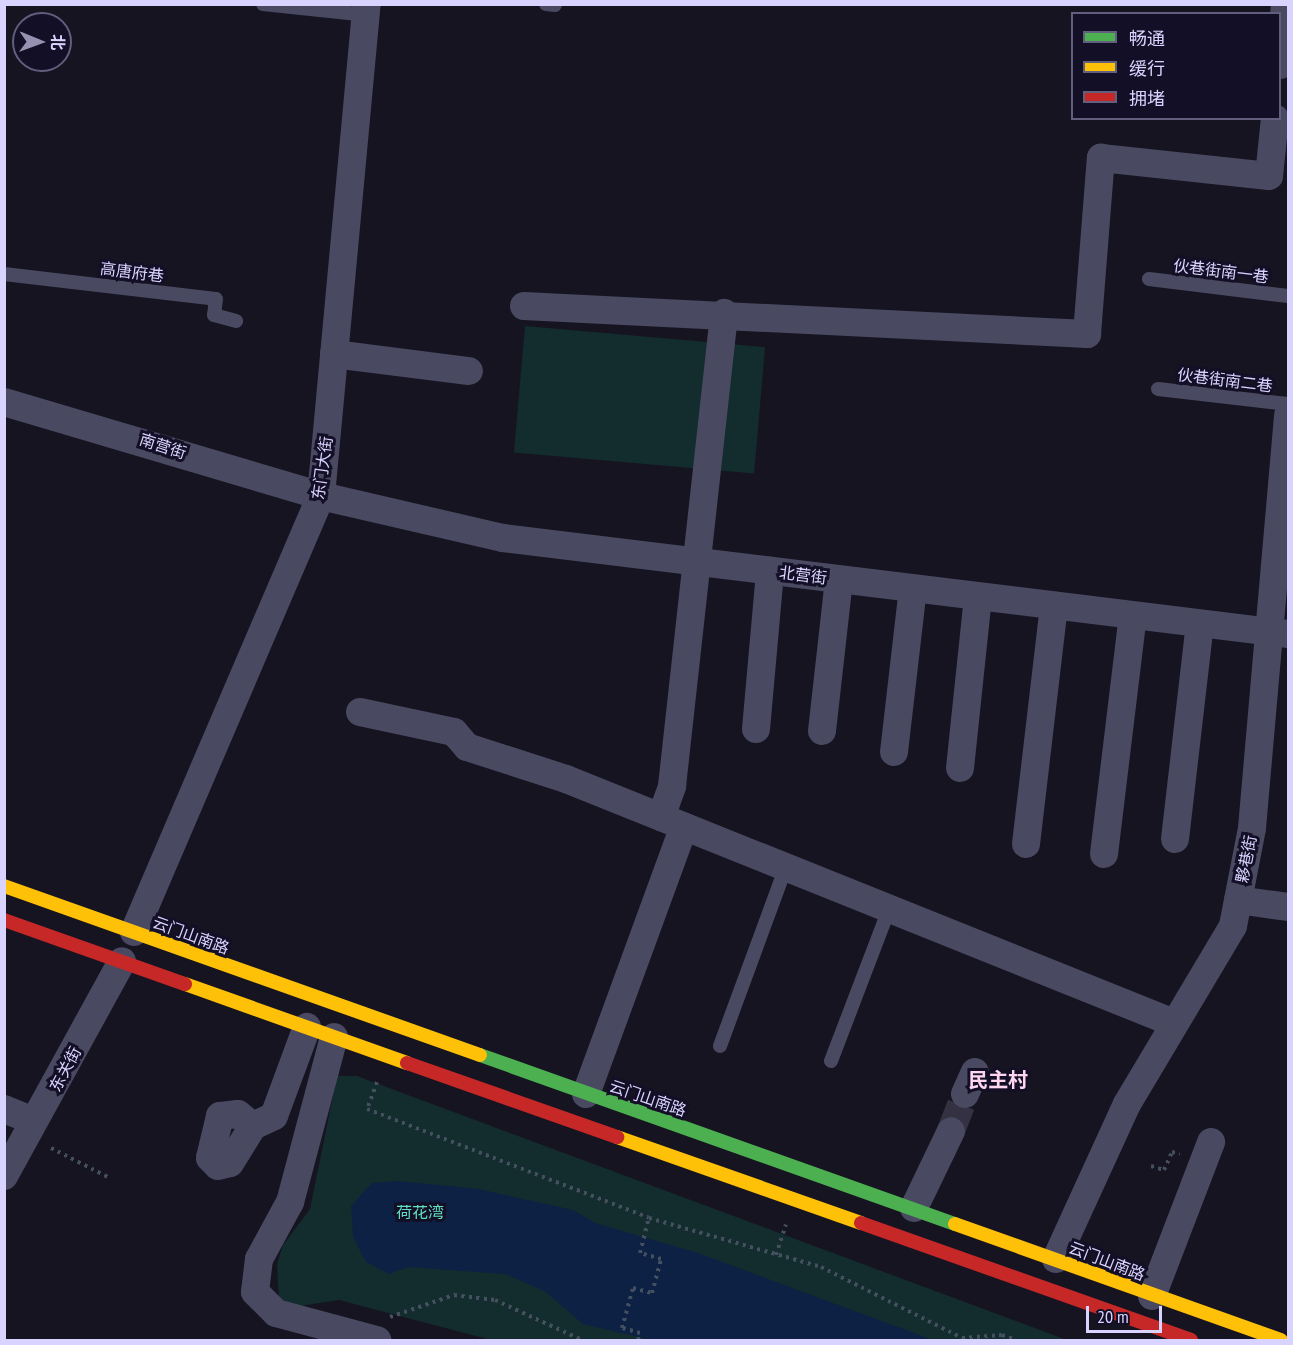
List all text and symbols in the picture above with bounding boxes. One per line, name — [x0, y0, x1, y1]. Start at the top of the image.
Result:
north arrow — [12, 12, 72, 72]
legend — [1071, 12, 1281, 120]
text: 畅通 — [1129, 27, 1165, 50]
text: 北 — [48, 34, 68, 50]
text: 缓行 — [1129, 57, 1165, 80]
text: 拥堵 — [1129, 87, 1165, 110]
street label: 伙巷街南一巷 — [1172, 256, 1270, 286]
street label: 高唐府巷 — [99, 259, 165, 285]
street label: 伙巷街南二巷 — [1176, 365, 1274, 395]
street label: 南营街 — [137, 429, 189, 463]
street label: 东门大街 — [308, 435, 336, 501]
street label: 北营街 — [778, 563, 828, 587]
street label: 夥巷街 — [1232, 834, 1260, 884]
street label: 云门山南路 — [150, 912, 232, 958]
street label: 东关街 — [45, 1043, 85, 1095]
district label: 民主村 — [968, 1068, 1028, 1092]
street label: 云门山南路 — [607, 1076, 689, 1120]
park label: 荷花湾 — [396, 1202, 444, 1222]
street label: 云门山南路 — [1066, 1238, 1148, 1284]
scale bar — [1089, 1294, 1166, 1332]
text: 20 m — [1097, 1305, 1129, 1328]

